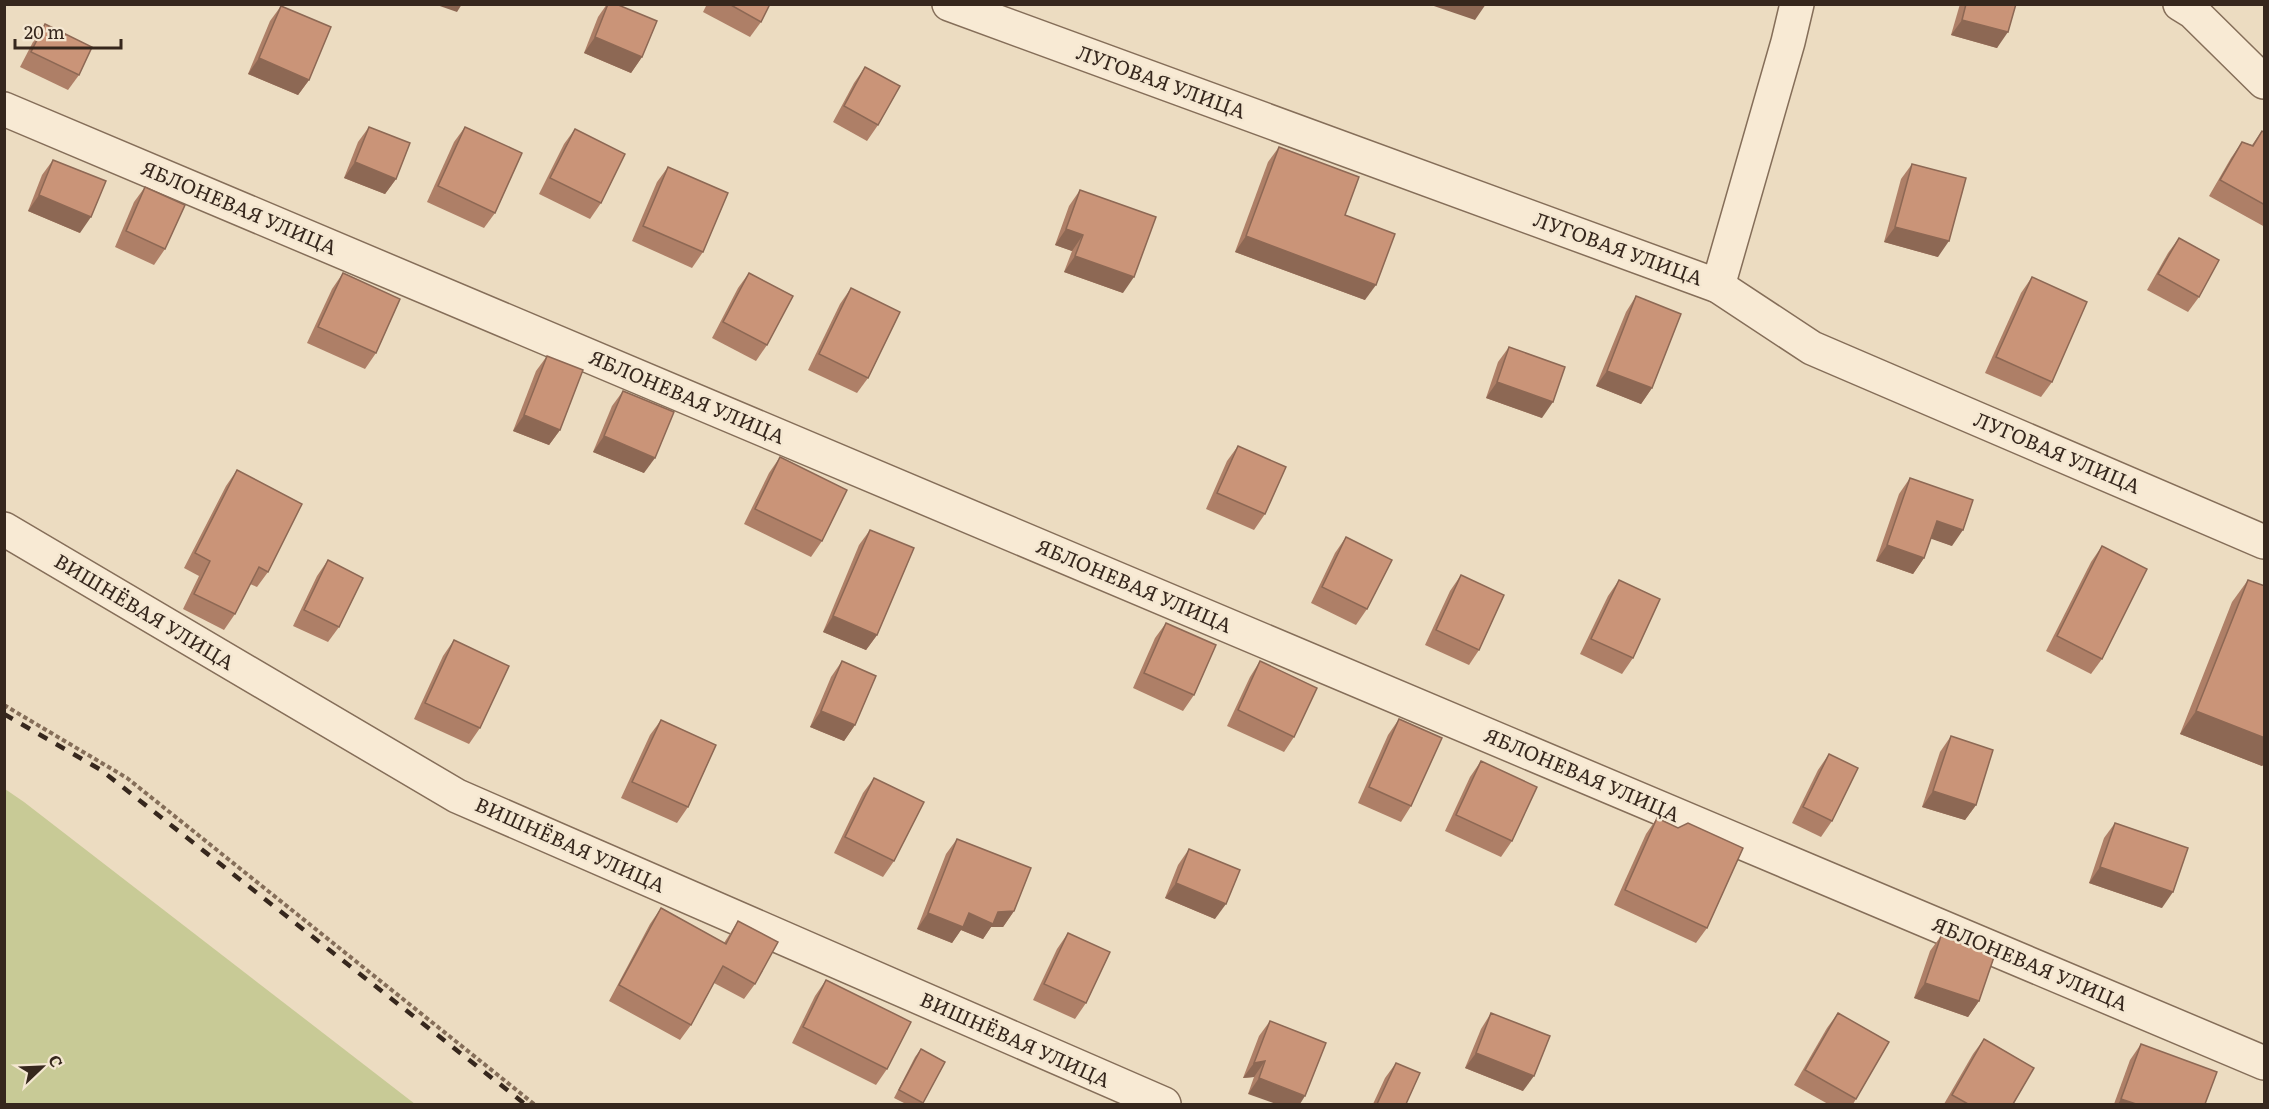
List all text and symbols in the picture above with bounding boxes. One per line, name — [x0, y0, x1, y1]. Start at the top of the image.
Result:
scale bar — [15, 12, 122, 50]
text: 20 m — [24, 18, 65, 45]
street label: ЛУГОВАЯ УЛИЦА — [1073, 36, 1251, 125]
street label: ЯБЛОНЕВАЯ УЛИЦА — [137, 151, 343, 261]
street label: ЛУГОВАЯ УЛИЦА — [1530, 203, 1708, 292]
street label: ЯБЛОНЕВАЯ УЛИЦА — [585, 340, 791, 450]
street label: ЛУГОВАЯ УЛИЦА — [1970, 403, 2146, 500]
street label: ЯБЛОНЕВАЯ УЛИЦА — [1032, 529, 1238, 639]
street label: ВИШНЁВАЯ УЛИЦА — [49, 545, 241, 676]
street label: ЯБЛОНЕВАЯ УЛИЦА — [1480, 718, 1686, 828]
street label: ВИШНЁВАЯ УЛИЦА — [471, 788, 671, 899]
street label: ЯБЛОНЕВАЯ УЛИЦА — [1928, 907, 2134, 1017]
street label: ВИШНЁВАЯ УЛИЦА — [916, 983, 1116, 1094]
north arrow — [12, 1037, 72, 1097]
text: С — [43, 1051, 70, 1071]

